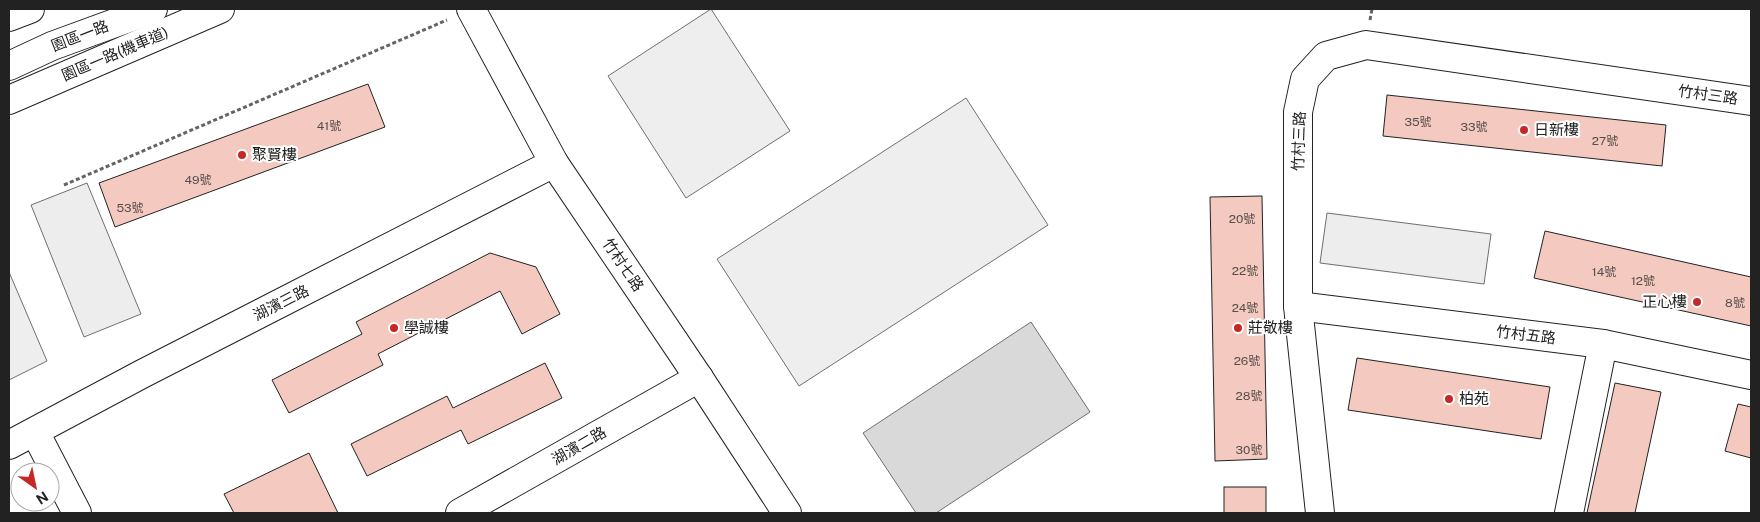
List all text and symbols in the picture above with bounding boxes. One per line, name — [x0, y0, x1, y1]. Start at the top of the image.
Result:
street label: 園區一路 — [49, 17, 111, 54]
street label: 園區一路(機車道) — [59, 23, 171, 84]
street label: 竹村三路 — [1677, 82, 1739, 107]
street label: 竹村三路 — [1289, 111, 1308, 171]
house number: 35號 — [1404, 115, 1432, 129]
house number: 41號 — [317, 119, 341, 133]
house number: 33號 — [1460, 120, 1488, 134]
place label: 日新樓 — [1534, 121, 1579, 138]
marker: 日新樓 — [1518, 124, 1530, 136]
house number: 27號 — [1592, 134, 1618, 148]
place label: 聚賢樓 — [252, 146, 297, 163]
marker: 聚賢樓 — [236, 149, 248, 161]
house number: 49號 — [184, 173, 212, 187]
house number: 53號 — [116, 201, 144, 215]
house number: 20號 — [1229, 212, 1255, 226]
street label: 竹村七路 — [600, 235, 647, 294]
house number: 22號 — [1232, 264, 1258, 278]
house number: 14號 — [1592, 265, 1616, 279]
house number: 12號 — [1631, 274, 1655, 288]
street label: 湖濱三路 — [250, 281, 311, 324]
place label: 正心樓 — [1642, 293, 1687, 310]
marker: 正心樓 — [1691, 296, 1703, 308]
house number: 8號 — [1725, 296, 1745, 310]
house number: 24號 — [1232, 301, 1258, 315]
place label: 學誠樓 — [404, 319, 449, 336]
place label: 莊敬樓 — [1248, 319, 1293, 336]
marker: 學誠樓 — [388, 322, 400, 334]
marker: 莊敬樓 — [1232, 322, 1244, 334]
street label: 竹村五路 — [1495, 322, 1557, 347]
house number: 26號 — [1234, 354, 1260, 368]
house number: 28號 — [1236, 389, 1262, 403]
place label: 柏苑 — [1459, 390, 1489, 407]
marker: 柏苑 — [1443, 393, 1455, 405]
street label: 湖濱二路 — [549, 423, 609, 468]
house number: 30號 — [1236, 443, 1262, 457]
north arrow — [10, 462, 60, 512]
text: N — [33, 488, 51, 508]

